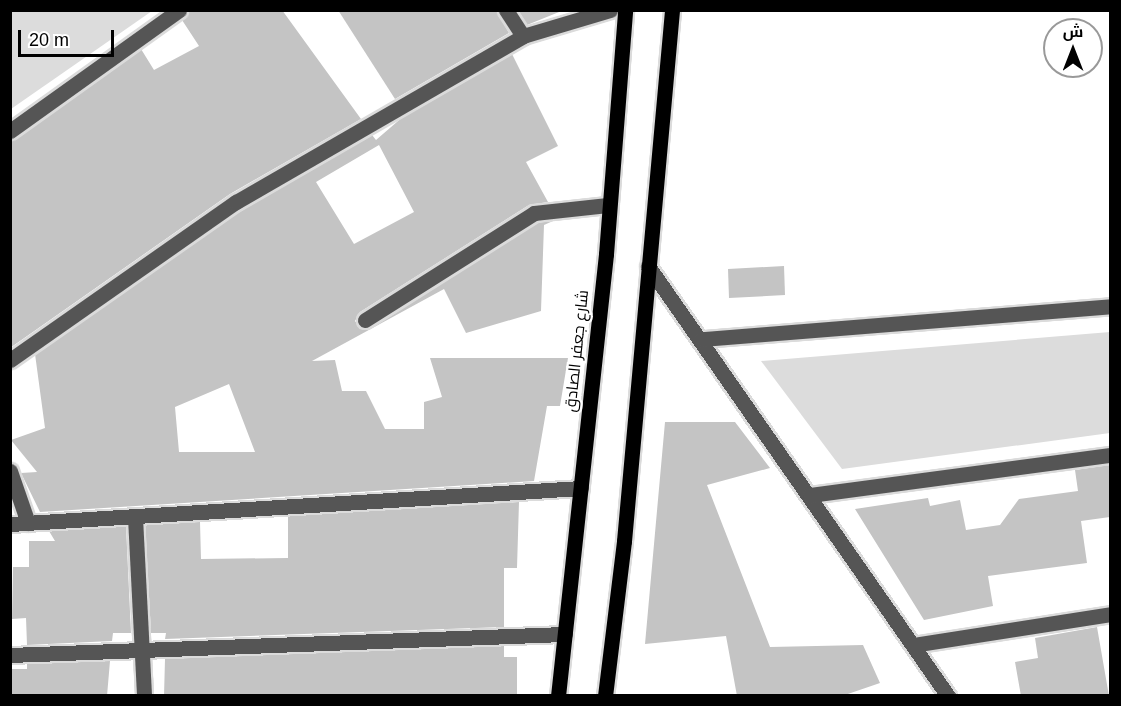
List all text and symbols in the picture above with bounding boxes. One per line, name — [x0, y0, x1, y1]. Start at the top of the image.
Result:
scale bar — [21, 18, 117, 56]
north arrow — [1043, 18, 1103, 78]
text: ش — [1063, 23, 1083, 40]
text: 20 m — [29, 30, 69, 50]
street label: شارع جعفر الصادق — [561, 289, 593, 413]

